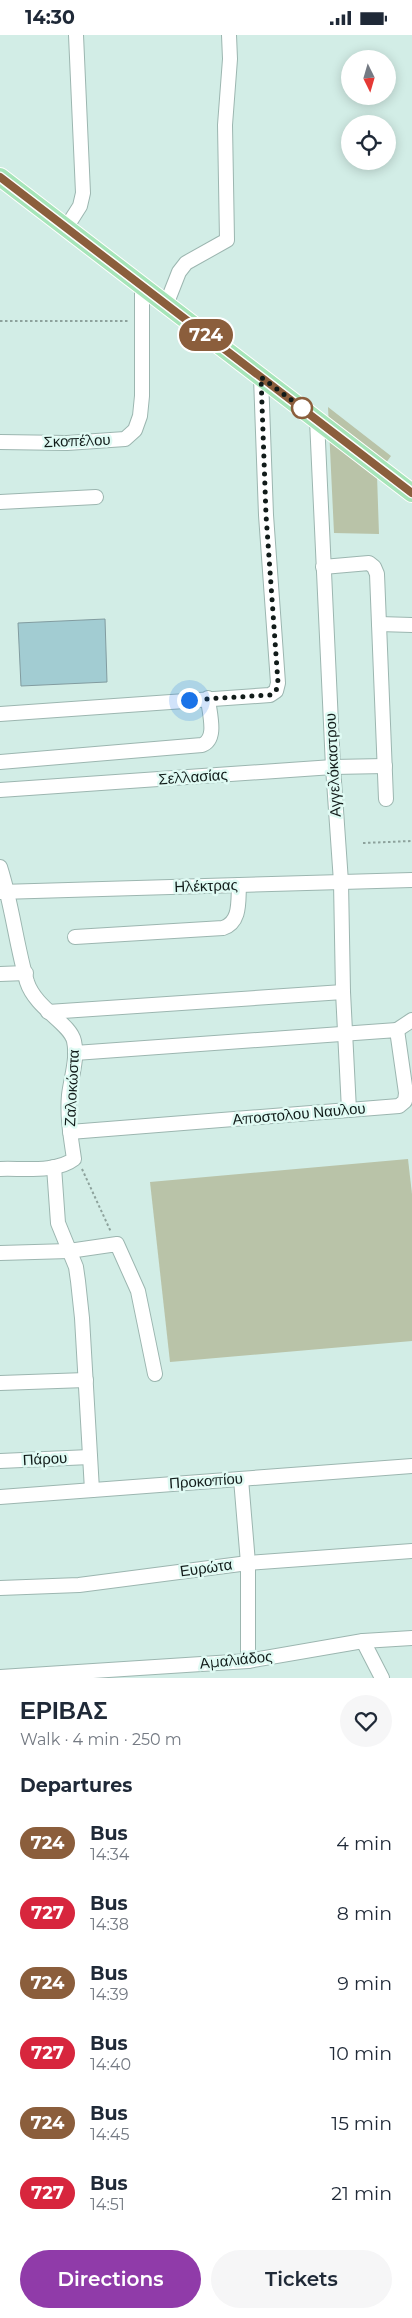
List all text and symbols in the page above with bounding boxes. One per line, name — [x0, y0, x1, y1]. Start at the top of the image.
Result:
text: 14:30 — [25, 6, 75, 29]
north arrow — [341, 50, 396, 105]
map controls — [341, 50, 396, 170]
button: locate — [341, 115, 396, 170]
line badge: 724 — [177, 319, 235, 351]
text: 724 — [189, 324, 223, 346]
unlabelled marker — [291, 397, 313, 419]
street label: Σκοπέλου — [43, 430, 111, 451]
your location — [177, 688, 202, 713]
street label: Αγγελόκαστρου — [320, 713, 345, 818]
street label: Σελλασίας — [158, 765, 228, 788]
street label: Ηλέκτρας — [174, 875, 238, 896]
street label: Ζαλοκώστα — [60, 1049, 83, 1127]
street label: Αποστολου Ναυλου — [232, 1098, 366, 1129]
street label: Πάρου — [22, 1448, 68, 1469]
street label: Προκοπίου — [168, 1468, 244, 1493]
street label: Ευρώτα — [179, 1554, 234, 1581]
street label: Αμαλιάδος — [199, 1646, 273, 1673]
button: heart — [340, 1695, 392, 1747]
text: ΕΡΙΒΑΣ — [20, 1696, 108, 1725]
text: Walk · 4 min · 250 m — [20, 1730, 182, 1749]
text: Departures — [20, 1774, 132, 1797]
text: Bus — [90, 1822, 128, 1845]
text: 724 — [31, 1832, 65, 1854]
text: 4 min — [336, 1832, 392, 1855]
text: 14:34 — [90, 1845, 129, 1864]
text: Bus — [90, 1892, 128, 1915]
text: 727 — [31, 1902, 64, 1924]
text: 8 min — [337, 1902, 392, 1925]
text: 14:38 — [90, 1915, 129, 1934]
text: Bus — [90, 1962, 128, 1985]
text: 724 — [31, 1972, 65, 1994]
text: 9 min — [337, 1972, 392, 1995]
text: 14:39 — [90, 1985, 129, 2004]
text: Bus — [90, 2032, 128, 2055]
text: 727 — [31, 2042, 64, 2064]
text: 10 min — [329, 2042, 392, 2065]
text: 14:40 — [90, 2055, 131, 2074]
text: Bus — [90, 2102, 128, 2125]
text: 724 — [31, 2112, 65, 2134]
text: 15 min — [331, 2112, 392, 2135]
text: 14:45 — [90, 2125, 129, 2144]
text: Bus — [90, 2172, 128, 2195]
text: 727 — [31, 2182, 64, 2204]
text: 21 min — [331, 2182, 392, 2205]
text: 14:51 — [90, 2195, 125, 2214]
button: Directions — [20, 2250, 201, 2308]
button: Tickets — [211, 2250, 392, 2308]

